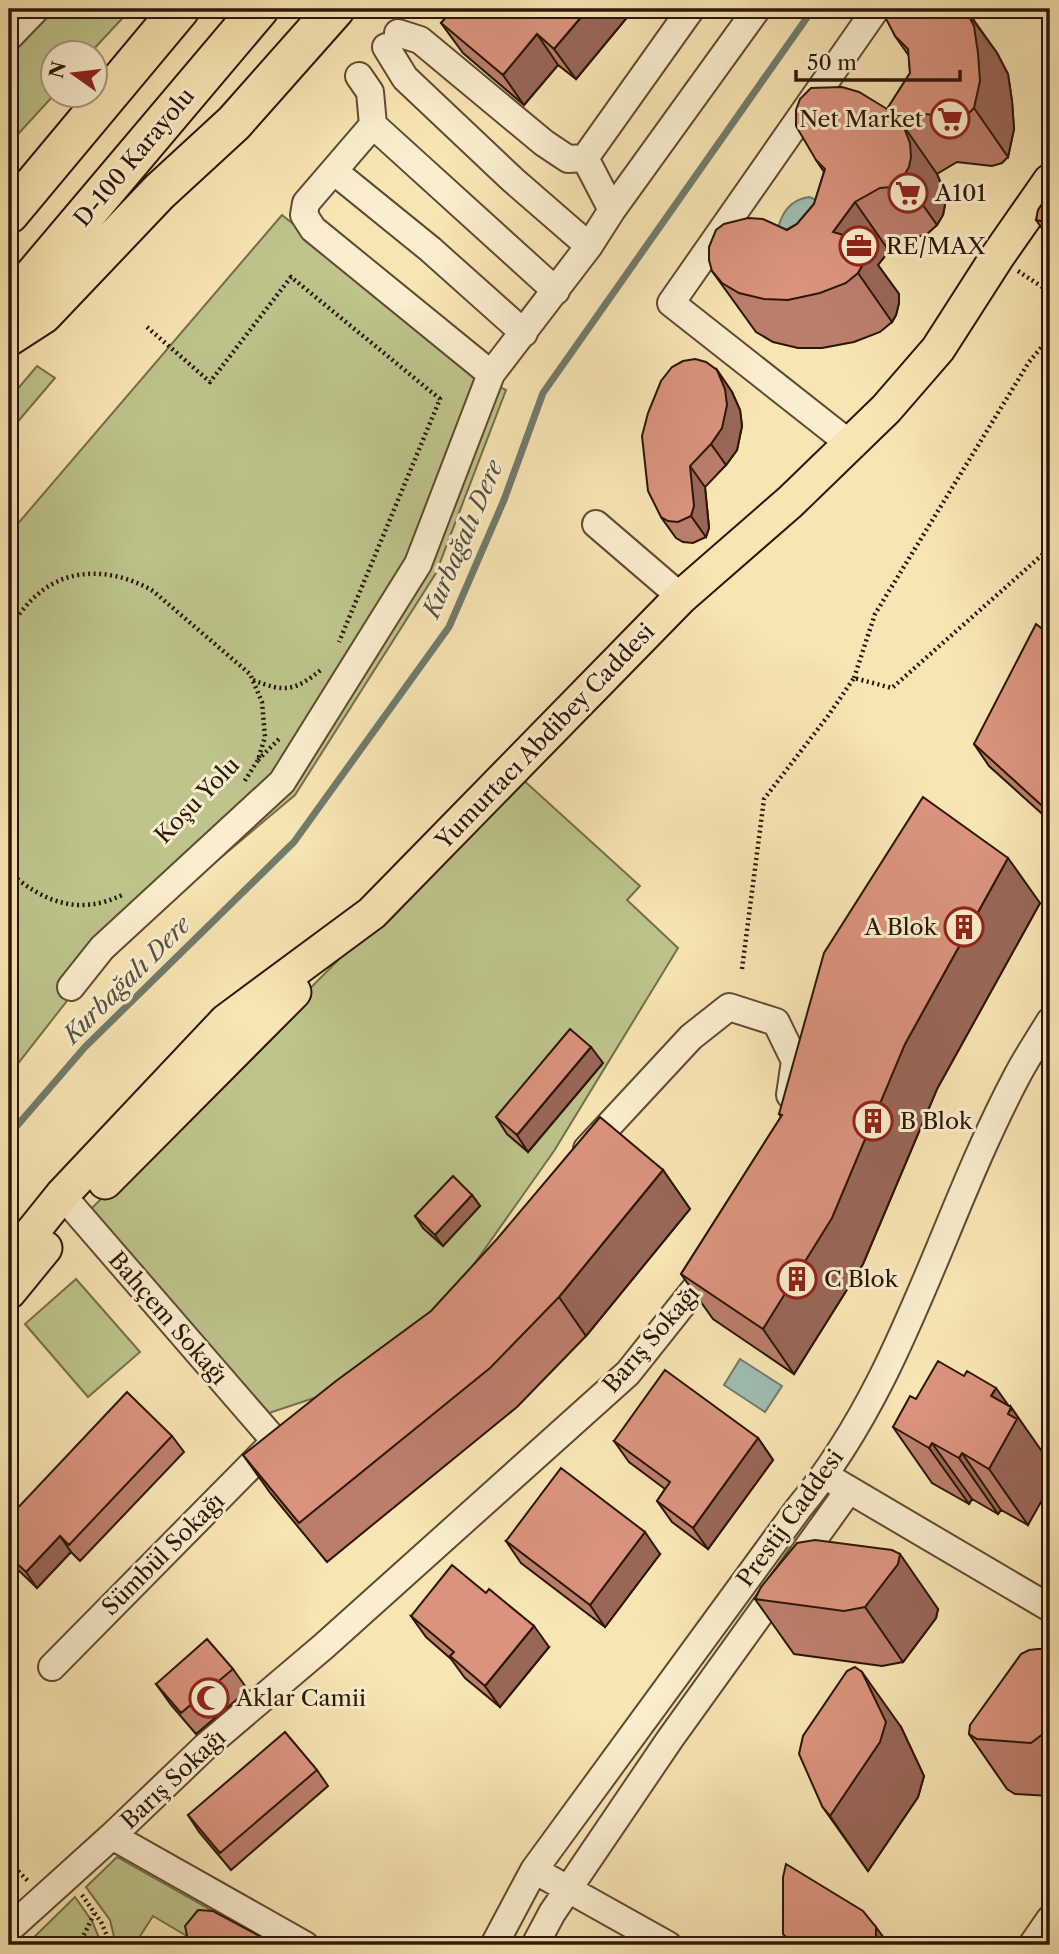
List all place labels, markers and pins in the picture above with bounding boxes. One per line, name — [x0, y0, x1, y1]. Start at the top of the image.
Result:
supermarket icon: Net Market — [929, 98, 971, 140]
place label: Net Market — [799, 105, 923, 133]
supermarket icon: A101 — [887, 172, 929, 214]
place label: A101 — [934, 179, 986, 207]
office icon: RE/MAX — [838, 225, 880, 267]
place label: RE/MAX — [886, 232, 986, 260]
building icon: A Blok — [943, 906, 985, 948]
place label: A Blok — [864, 913, 939, 941]
building icon: B Blok — [852, 1100, 894, 1142]
place label: B Blok — [900, 1107, 974, 1135]
building icon: C Blok — [776, 1258, 818, 1300]
place label: C Blok — [824, 1265, 900, 1293]
mosque icon: Aklar Camii — [188, 1677, 230, 1719]
place label: Aklar Camii — [235, 1684, 366, 1712]

